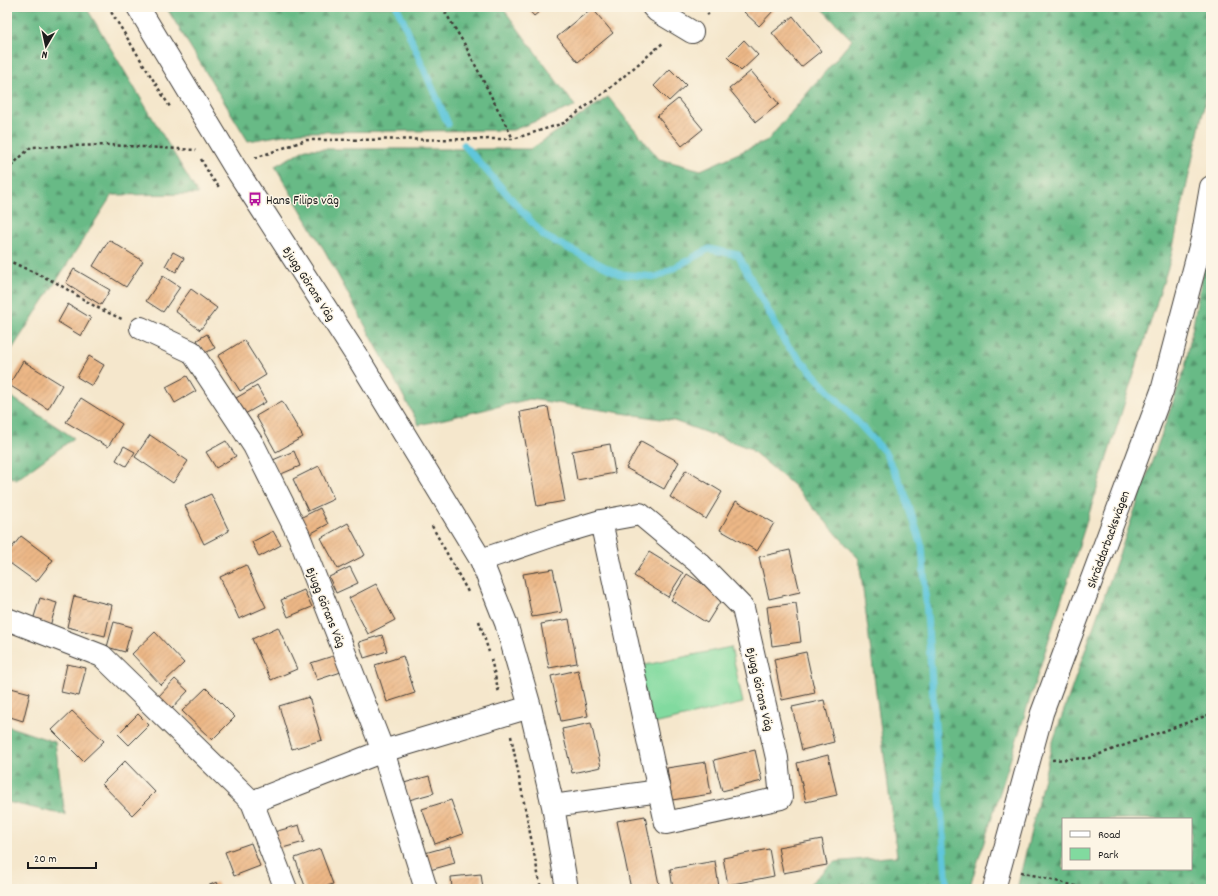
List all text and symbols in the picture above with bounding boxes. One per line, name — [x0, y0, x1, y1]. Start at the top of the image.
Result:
north arrow — [26, 26, 66, 66]
text: N — [40, 45, 49, 62]
bus stop icon: Hans Filips väg — [247, 191, 263, 207]
place label: Hans Filips väg — [266, 192, 339, 211]
street label: Bjugg Görans Väg — [277, 243, 339, 326]
street label: Skräddarbacksvägen — [1083, 488, 1136, 591]
street label: Bjugg Görans Väg — [300, 565, 350, 652]
street label: Bjugg Görans Väg — [740, 646, 778, 734]
legend — [1062, 818, 1192, 870]
text: Road — [1098, 827, 1120, 844]
scale bar — [28, 844, 96, 870]
text: Park — [1098, 847, 1119, 864]
text: 20 m — [34, 851, 57, 868]

